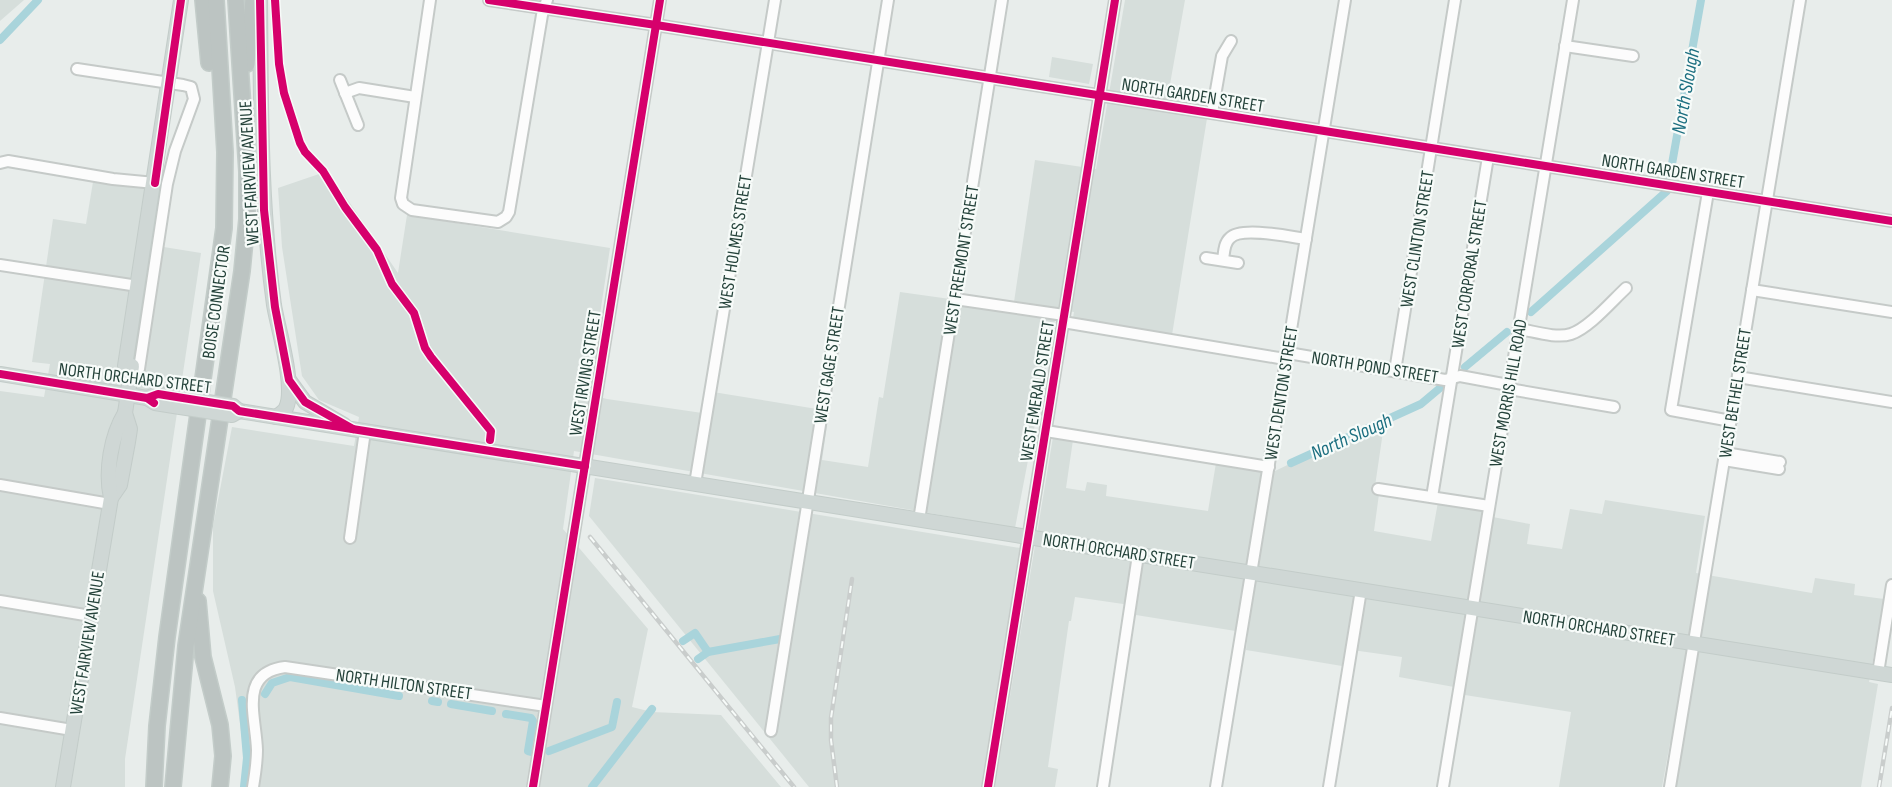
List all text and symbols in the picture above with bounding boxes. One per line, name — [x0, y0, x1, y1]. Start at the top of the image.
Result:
water label: North Slough — [1667, 47, 1705, 136]
street label: NORTH GARDEN STREET — [1120, 74, 1266, 117]
street label: WEST FAIRVIEW AVENUE — [235, 100, 264, 246]
street label: NORTH GARDEN STREET — [1600, 150, 1746, 193]
street label: WEST CLINTON STREET — [1396, 169, 1439, 309]
street label: WEST HOLMES STREET — [715, 173, 756, 311]
street label: WEST FREEMONT STREET — [939, 184, 984, 336]
street label: WEST CORPORAL STREET — [1447, 198, 1492, 350]
street label: BOISE CONNECTOR — [198, 244, 235, 360]
street label: WEST GAGE STREET — [810, 305, 849, 425]
street label: WEST IRVING STREET — [565, 309, 606, 437]
street label: WEST MORRIS HILL ROAD — [1485, 318, 1532, 469]
street label: WEST EMERALD STREET — [1016, 319, 1059, 463]
street label: WEST DENTON STREET — [1261, 324, 1302, 462]
street label: WEST BETHEL STREET — [1715, 327, 1756, 459]
street label: NORTH POND STREET — [1310, 347, 1440, 388]
street label: NORTH ORCHARD STREET — [58, 359, 212, 398]
water label: North Slough — [1307, 408, 1396, 465]
street label: NORTH ORCHARD STREET — [1041, 529, 1196, 574]
street label: WEST FAIRVIEW AVENUE — [66, 570, 109, 716]
street label: NORTH ORCHARD STREET — [1521, 606, 1676, 651]
street label: NORTH HILTON STREET — [335, 665, 473, 704]

